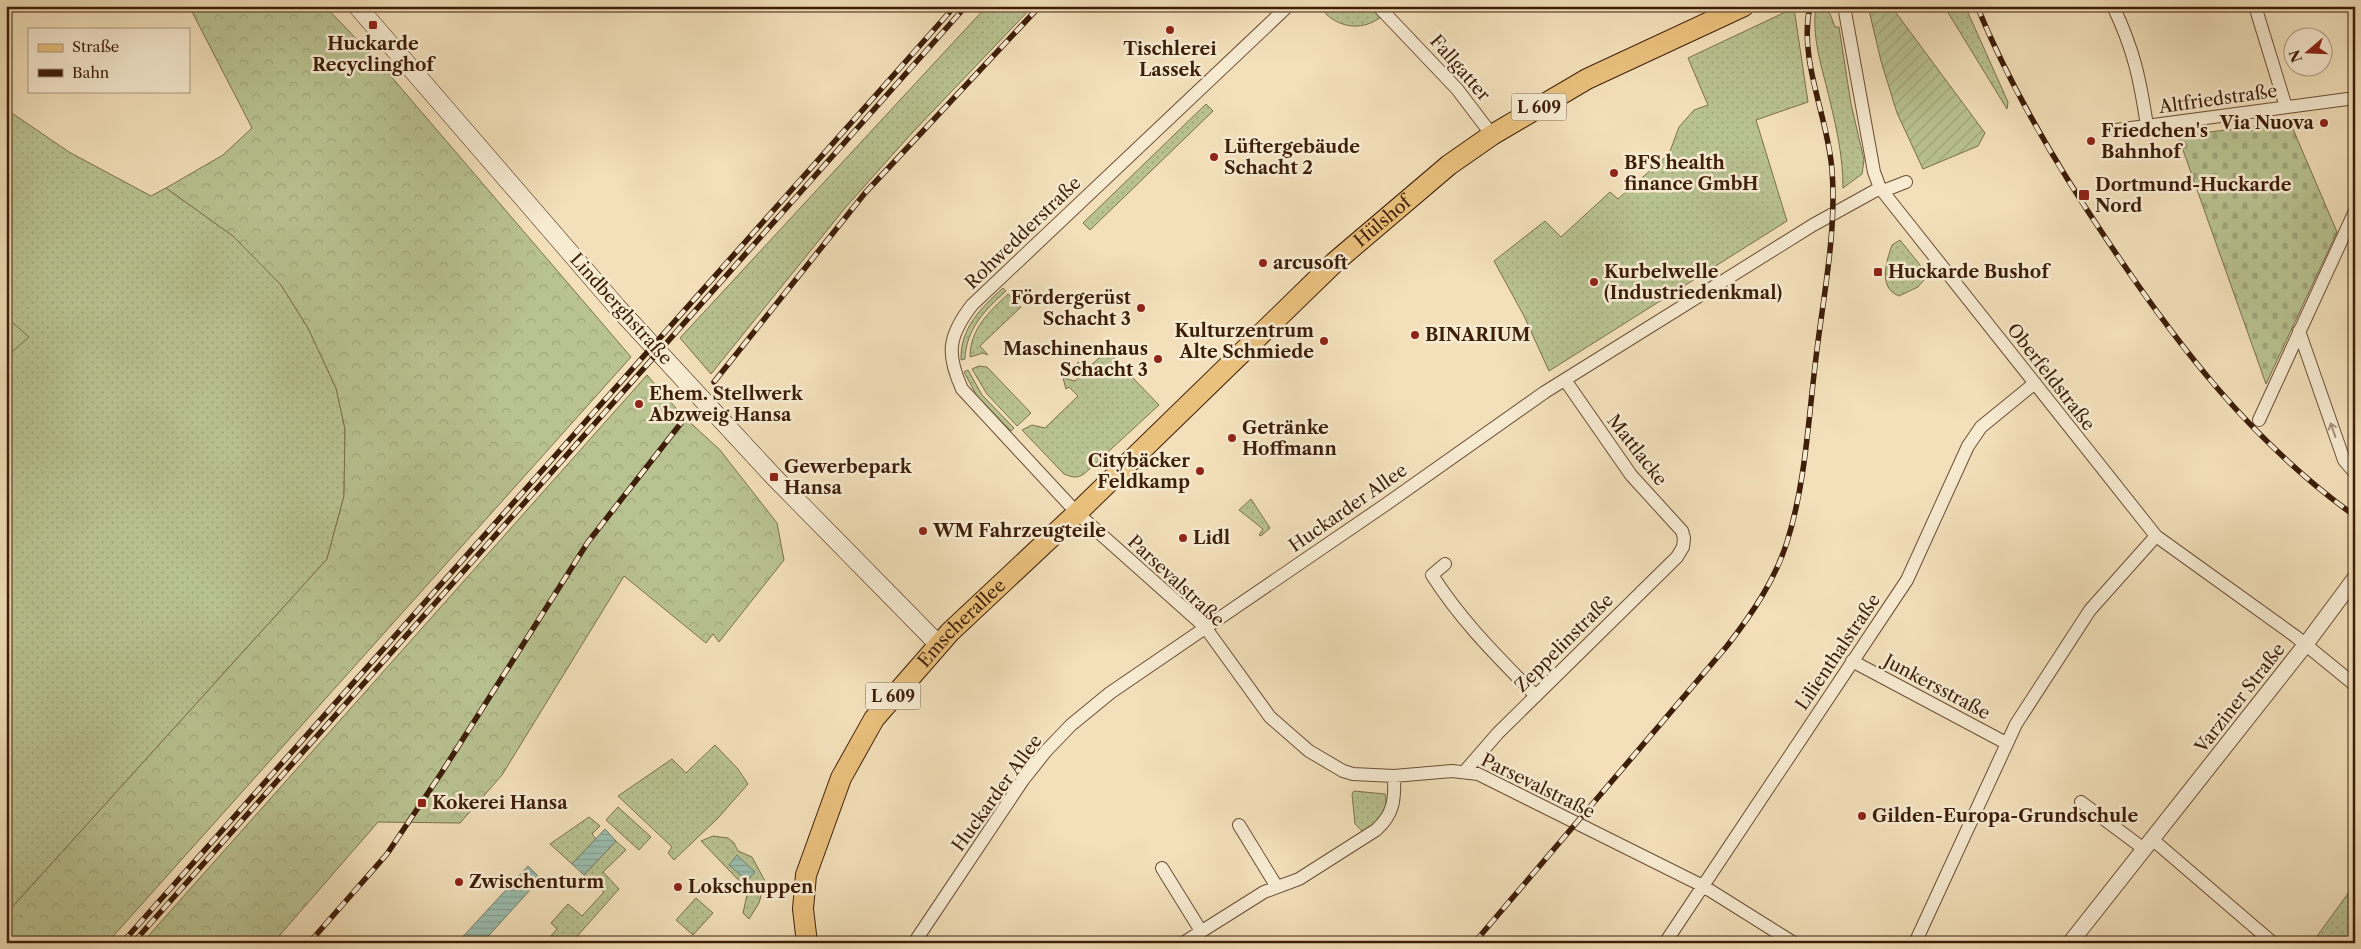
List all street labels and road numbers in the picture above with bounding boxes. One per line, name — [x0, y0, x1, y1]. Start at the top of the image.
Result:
street label: Fallgatter — [1425, 30, 1495, 106]
street label: Altfriedstraße — [2156, 80, 2279, 118]
road number: L 609 — [1512, 94, 1566, 120]
street label: Rohwedderstraße — [960, 172, 1086, 294]
street label: Hülshof — [1350, 190, 1417, 252]
street label: Lindberghstraße — [565, 249, 677, 369]
street label: Oberfeldstraße — [2002, 319, 2100, 435]
street label: Mattlacke — [1602, 410, 1672, 490]
street label: Huckarder Allee — [1285, 459, 1411, 557]
street label: Parsevalstraße — [1123, 531, 1229, 631]
street label: Emscherallee — [913, 575, 1010, 672]
street label: Zeppelinstraße — [1510, 589, 1618, 697]
street label: Lilienthalstraße — [1791, 590, 1885, 714]
street label: Varziner Straße — [2190, 639, 2290, 758]
street label: Junkersstraße — [1877, 648, 1994, 724]
road number: L 609 — [866, 682, 920, 709]
street label: Huckarder Allee — [947, 730, 1047, 856]
street label: Parsevalstraße — [1477, 749, 1599, 823]

